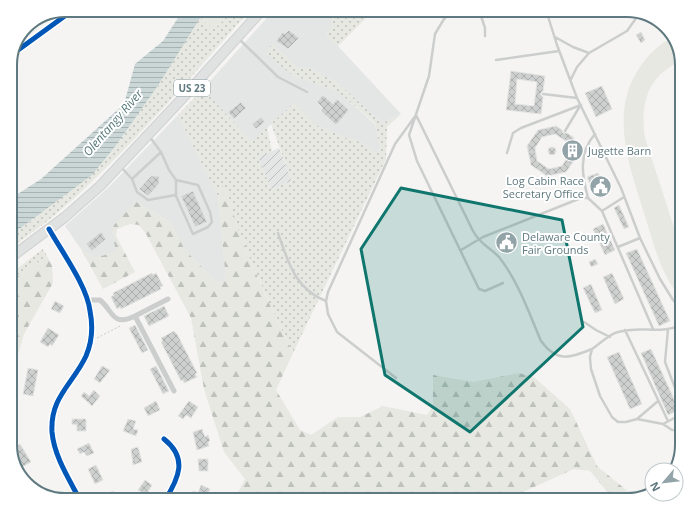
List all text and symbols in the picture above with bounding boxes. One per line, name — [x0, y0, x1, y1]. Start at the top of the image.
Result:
road number: US 23 — [174, 80, 210, 96]
water label: Olentangy River — [79, 85, 147, 160]
building icon: Jugette Barn — [559, 138, 585, 164]
place label: Jugette Barn — [587, 143, 651, 158]
place label: Log Cabin Race Secretary Office — [503, 173, 584, 201]
public building icon: Log Cabin Race Secretary Office — [587, 174, 613, 200]
place label: Delaware County Fair Grounds — [522, 229, 610, 257]
public building icon: Delaware County Fair Grounds — [494, 230, 520, 256]
north arrow — [644, 462, 684, 502]
text: N — [646, 479, 663, 494]

